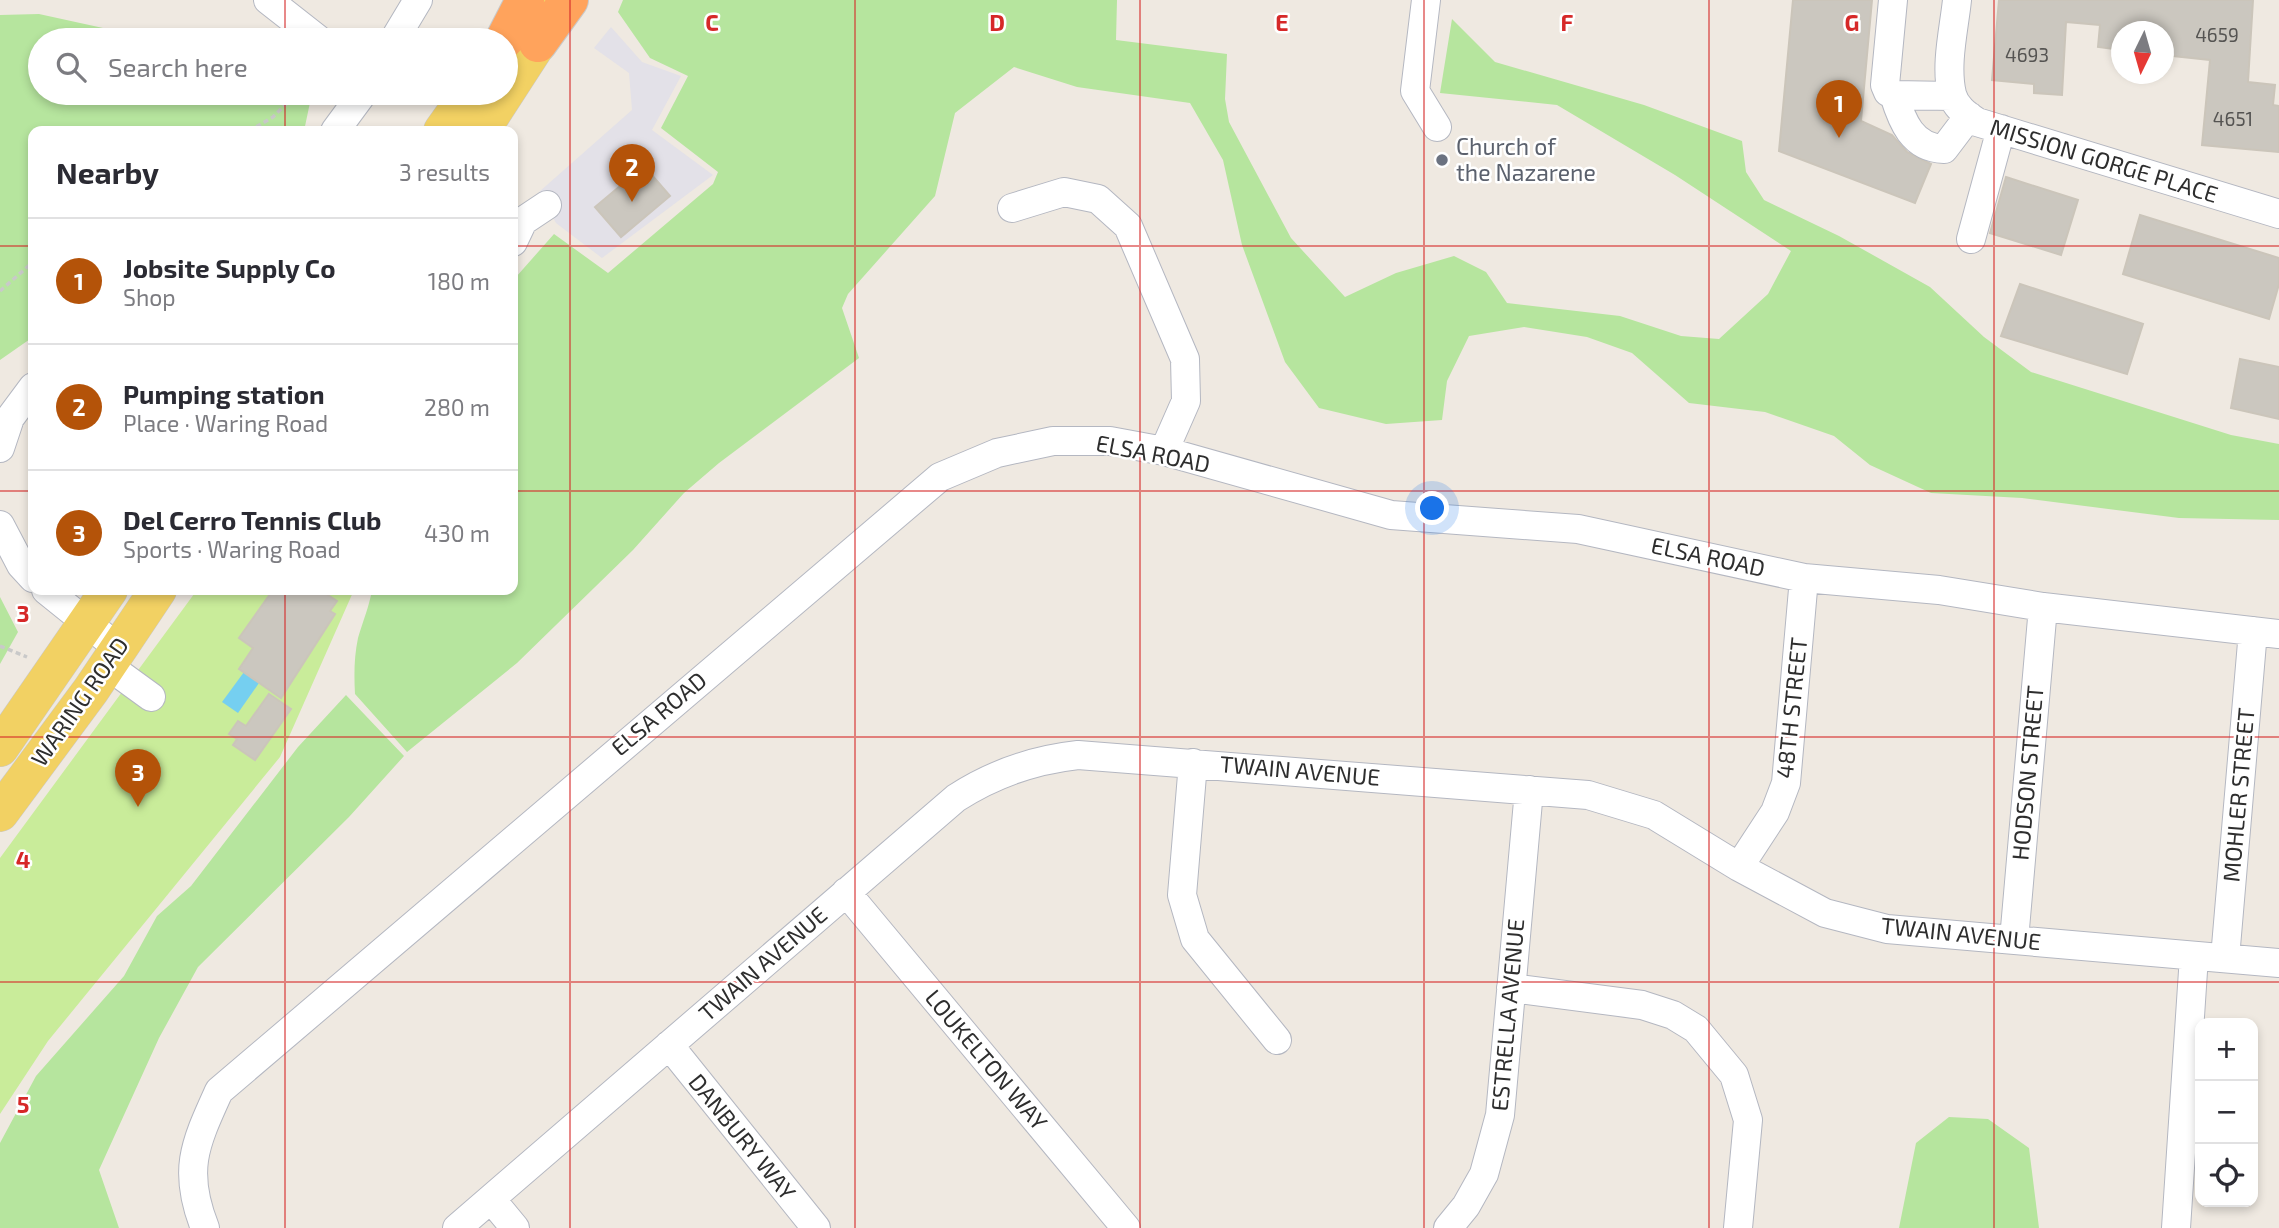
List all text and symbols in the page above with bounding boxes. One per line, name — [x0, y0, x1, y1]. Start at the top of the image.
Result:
text: C — [705, 8, 719, 36]
text: D — [989, 8, 1005, 36]
text: E — [1275, 8, 1289, 36]
text: F — [1561, 8, 1574, 36]
text: G — [1845, 8, 1859, 36]
north arrow — [2111, 21, 2174, 84]
house number: 4659 — [2195, 23, 2239, 46]
search box — [28, 28, 518, 105]
house number: 4693 — [2005, 43, 2049, 66]
icon: search — [52, 48, 90, 86]
text: Search here — [108, 51, 248, 82]
pin: 1 — [1816, 80, 1862, 138]
house number: 4651 — [2213, 107, 2253, 130]
street label: MISSION GORGE PLACE — [1987, 112, 2222, 208]
place label: Church of the Nazarene — [1456, 132, 1596, 186]
pin: 2 — [609, 144, 655, 202]
marker: Church of the Nazarene — [1434, 152, 1450, 168]
text: Nearby — [56, 154, 159, 190]
text: 3 results — [399, 158, 490, 186]
text: Jobsite Supply Co — [123, 252, 336, 283]
text: 1 — [74, 267, 84, 295]
text: 180 m — [428, 267, 490, 295]
text: Shop — [123, 283, 176, 311]
text: Pumping station — [123, 378, 325, 409]
text: 2 — [72, 393, 86, 421]
text: 280 m — [424, 393, 490, 421]
text: Place · Waring Road — [123, 409, 328, 437]
street label: ELSA ROAD — [1094, 428, 1213, 478]
your location — [1415, 491, 1449, 525]
text: Del Cerro Tennis Club — [123, 504, 382, 535]
text: 3 — [72, 519, 86, 547]
text: 430 m — [424, 519, 490, 547]
street label: ELSA ROAD — [1649, 530, 1768, 582]
text: Sports · Waring Road — [123, 535, 341, 563]
text: 3 — [16, 599, 30, 627]
street label: WARING ROAD — [24, 632, 134, 771]
street label: 48TH STREET — [1770, 636, 1812, 780]
street label: ELSA ROAD — [605, 665, 712, 761]
street label: HODSON STREET — [2005, 684, 2049, 861]
street label: MOHLER STREET — [2216, 707, 2260, 883]
pin: 3 — [115, 749, 161, 807]
street label: TWAIN AVENUE — [1219, 749, 1381, 791]
text: 4 — [16, 845, 30, 873]
street label: TWAIN AVENUE — [693, 900, 832, 1026]
street label: TWAIN AVENUE — [1880, 911, 2042, 955]
street label: ESTRELLA AVENUE — [1485, 918, 1529, 1112]
street label: LOUKELTON WAY — [920, 983, 1054, 1135]
map controls — [2195, 1018, 2258, 1207]
button: + — [2195, 1018, 2258, 1081]
street label: DANBURY WAY — [683, 1068, 802, 1205]
button: − — [2195, 1081, 2258, 1144]
text: 5 — [17, 1090, 29, 1118]
button: locate — [2195, 1144, 2258, 1207]

